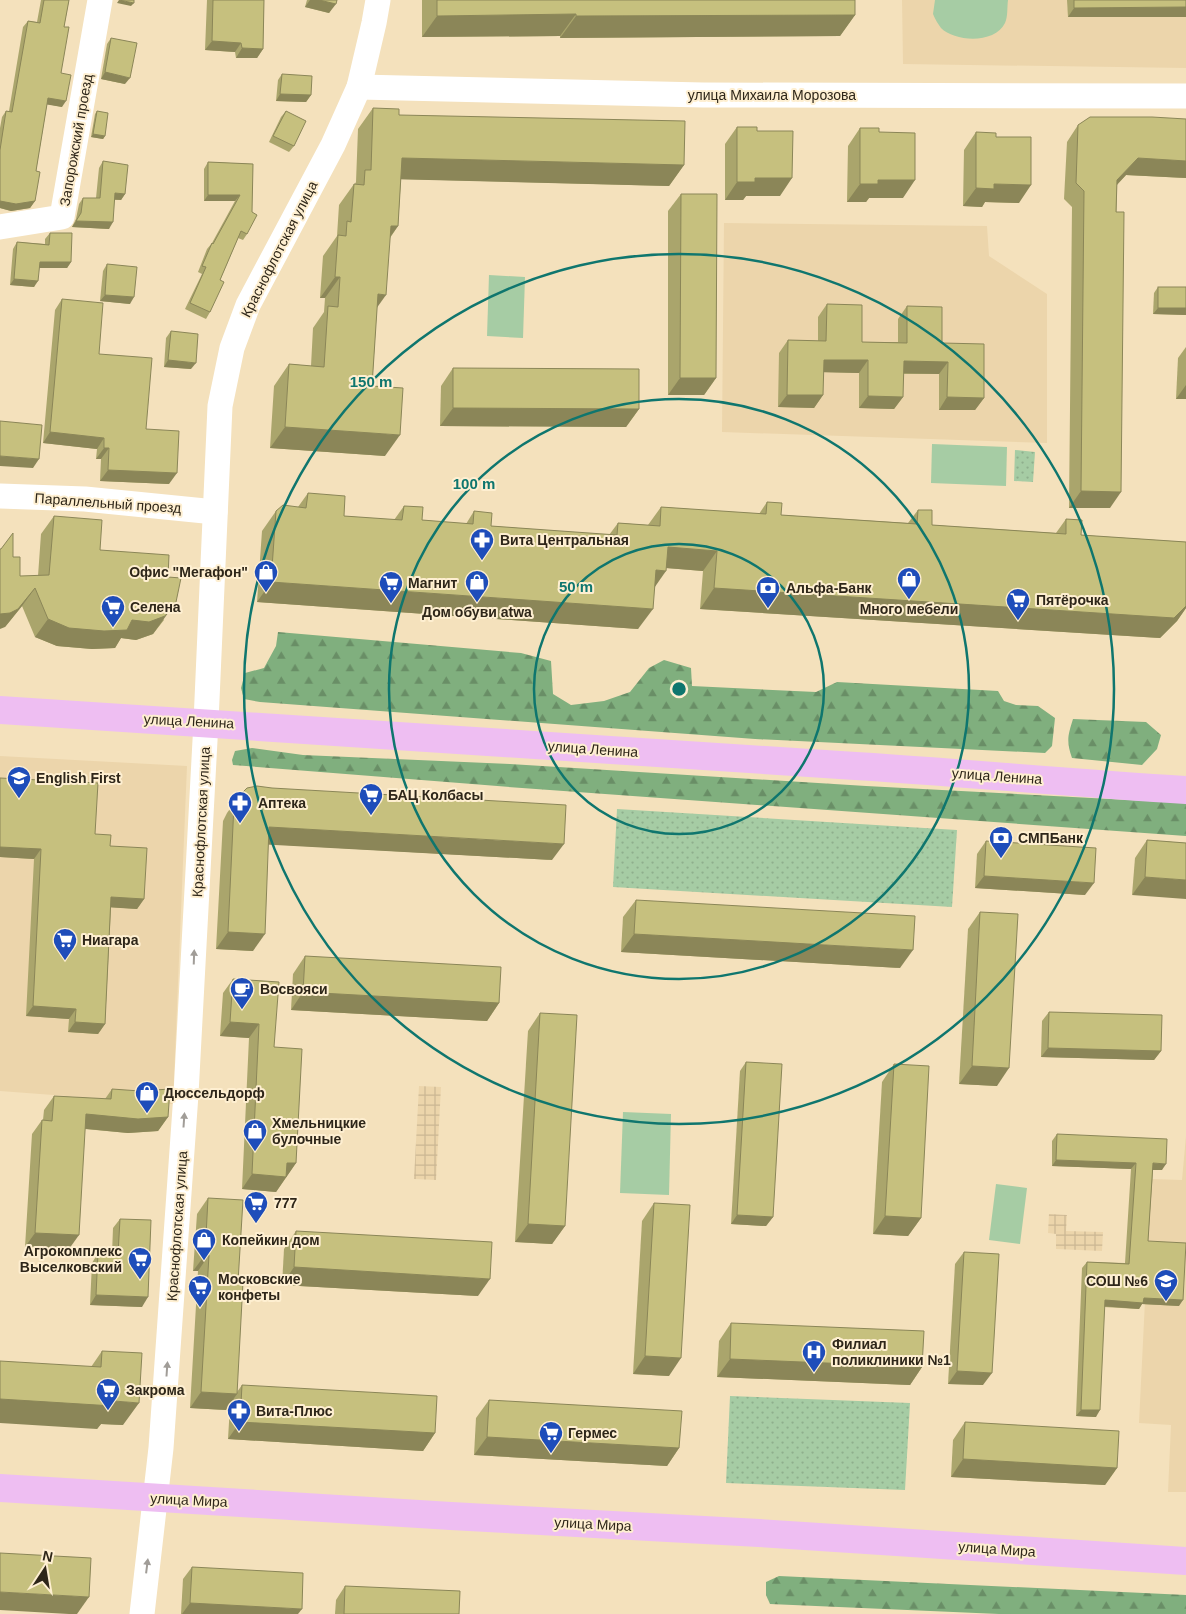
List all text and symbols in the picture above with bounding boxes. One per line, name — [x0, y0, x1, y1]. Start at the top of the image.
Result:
street label: Запорожский проезд — [56, 73, 96, 207]
street label: улица Михаила Морозова — [688, 87, 856, 103]
street label: Краснофлотская улица — [238, 178, 320, 320]
text: 150 m — [350, 373, 392, 390]
text: 100 m — [453, 475, 495, 492]
street label: Параллельный проезд — [34, 490, 182, 516]
pharmacy icon: Вита Центральная — [469, 527, 495, 561]
place label: Вита Центральная — [500, 532, 629, 548]
shop icon: Офис "Мегафон" — [253, 559, 279, 593]
place label: Офис "Мегафон" — [129, 564, 248, 580]
shop icon: Много мебели — [896, 566, 922, 600]
shop icon: Дом обуви atwa — [464, 569, 490, 603]
supermarket icon: Магнит — [378, 570, 404, 604]
place label: Магнит — [408, 575, 458, 591]
bank icon: Альфа-Банк — [755, 575, 781, 609]
text: 50 m — [559, 578, 593, 595]
place label: Альфа-Банк — [786, 580, 873, 596]
supermarket icon: Пятёрочка — [1005, 587, 1031, 621]
place label: Пятёрочка — [1036, 592, 1109, 608]
supermarket icon: Селена — [100, 594, 126, 628]
place label: Селена — [130, 599, 181, 615]
place label: Много мебели — [860, 601, 958, 617]
place label: Дом обуви atwa — [422, 604, 532, 620]
centre of rings — [670, 680, 688, 698]
street label: улица Ленина — [143, 711, 235, 731]
street label: улица Ленина — [547, 738, 639, 760]
street label: Краснофлотская улица — [189, 746, 213, 898]
school or university icon: English First — [6, 765, 32, 799]
street label: улица Ленина — [951, 765, 1043, 787]
place label: English First — [36, 770, 121, 786]
supermarket icon: БАЦ Колбасы — [358, 782, 384, 816]
place label: БАЦ Колбасы — [388, 787, 483, 803]
pharmacy icon: Аптека — [227, 790, 253, 824]
place label: Аптека — [258, 795, 306, 811]
bank icon: СМПБанк — [988, 825, 1014, 859]
place label: СМПБанк — [1018, 830, 1084, 846]
supermarket icon: Ниагара — [52, 927, 78, 961]
place label: Ниагара — [82, 932, 139, 948]
one-way arrow — [190, 949, 198, 965]
cafe icon: Восвояси — [229, 976, 255, 1010]
place label: Восвояси — [260, 981, 328, 997]
shop icon: Дюссельдорф — [134, 1080, 160, 1114]
place label: Дюссельдорф — [164, 1085, 265, 1101]
one-way arrow — [181, 1111, 189, 1127]
place label: Хмельницкие булочные — [272, 1115, 366, 1147]
shop icon: Хмельницкие булочные — [242, 1118, 268, 1152]
street label: Краснофлотская улица — [164, 1150, 190, 1302]
supermarket icon: 777 — [243, 1190, 269, 1224]
place label: 777 — [274, 1195, 298, 1211]
shop icon: Копейкин дом — [191, 1227, 217, 1261]
place label: Копейкин дом — [222, 1232, 320, 1248]
place label: Агрокомплекс Выселковский — [20, 1243, 122, 1275]
supermarket icon: Агрокомплекс Выселковский — [127, 1246, 153, 1280]
school or university icon: СОШ №6 — [1153, 1268, 1179, 1302]
place label: Московские конфеты — [218, 1271, 301, 1303]
place label: СОШ №6 — [1086, 1273, 1148, 1289]
supermarket icon: Московские конфеты — [187, 1274, 213, 1308]
place label: Филиал поликлиники №1 — [832, 1336, 951, 1368]
hospital icon: Филиал поликлиники №1 — [801, 1339, 827, 1373]
one-way arrow — [164, 1361, 172, 1377]
supermarket icon: Закрома — [95, 1377, 121, 1411]
place label: Закрома — [126, 1382, 185, 1398]
pharmacy icon: Вита-Плюс — [226, 1398, 252, 1432]
place label: Вита-Плюс — [256, 1403, 333, 1419]
supermarket icon: Гермес — [538, 1420, 564, 1454]
place label: Гермес — [568, 1425, 617, 1441]
street label: улица Мира — [150, 1490, 228, 1510]
street label: улица Мира — [554, 1514, 632, 1534]
street label: улица Мира — [958, 1538, 1036, 1560]
north arrow — [20, 1544, 70, 1594]
text: N — [41, 1547, 54, 1565]
one-way arrow — [144, 1557, 152, 1573]

